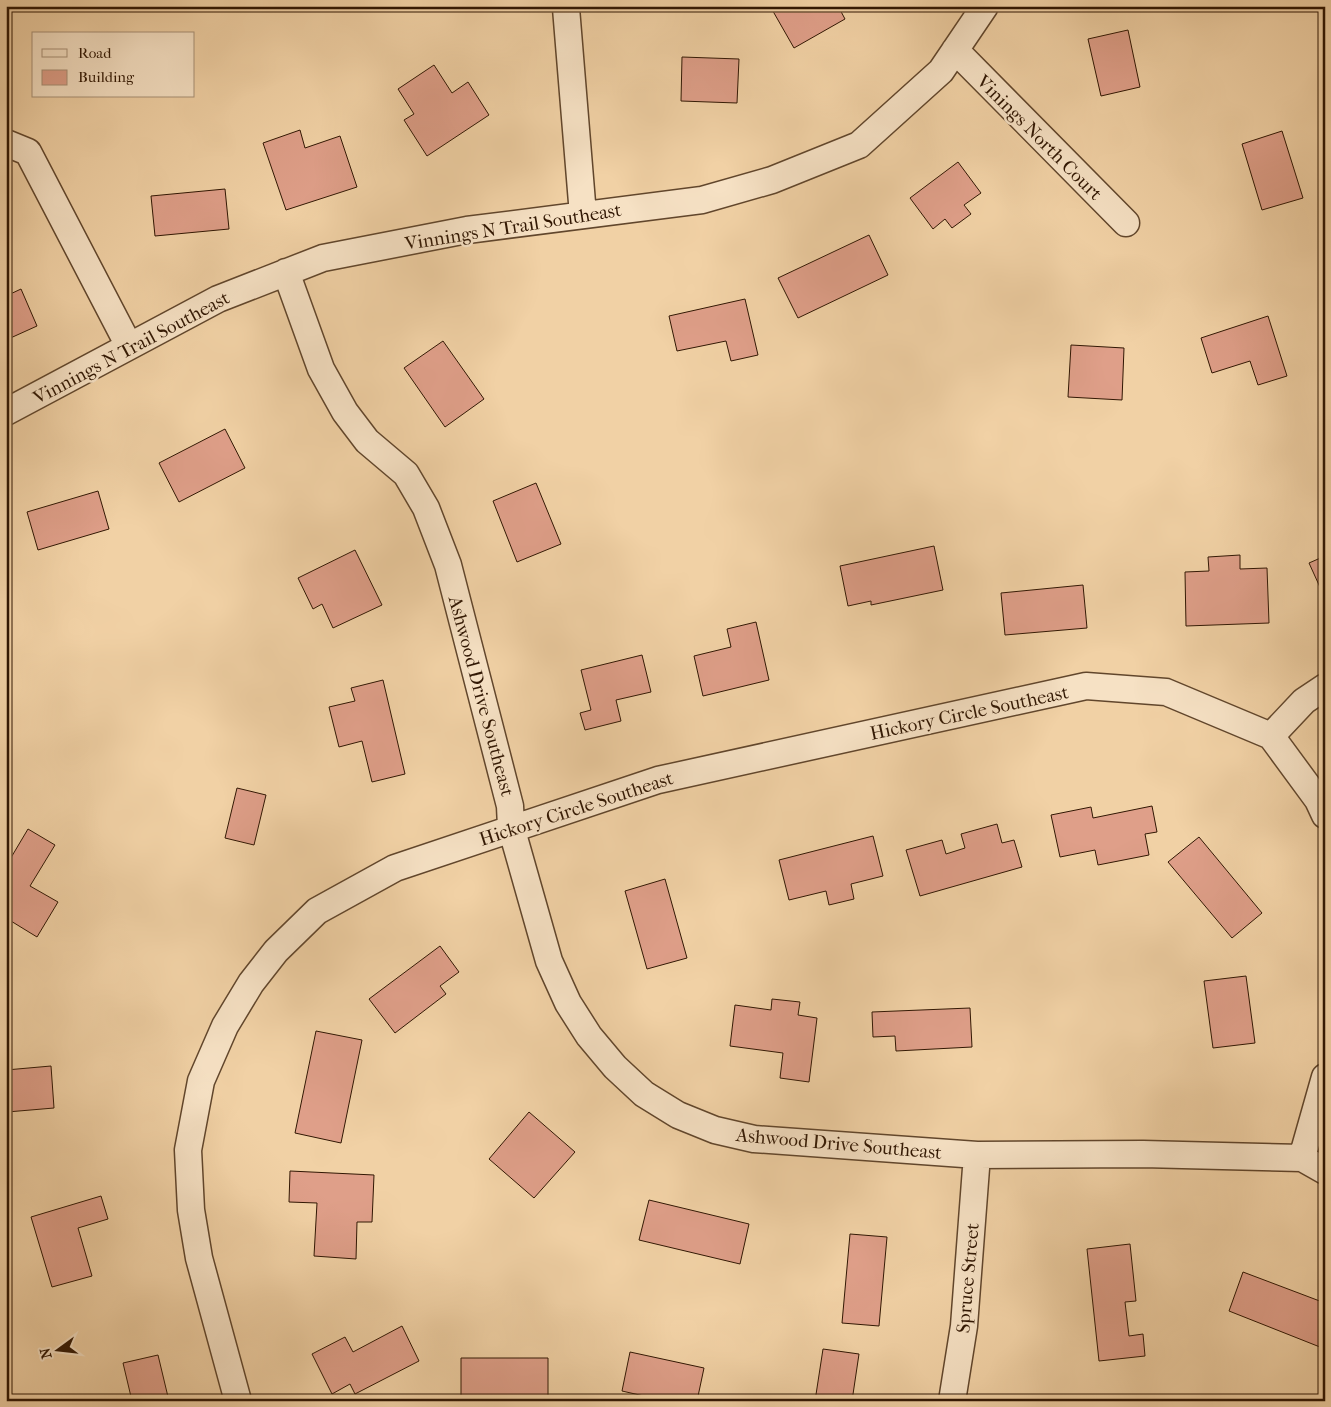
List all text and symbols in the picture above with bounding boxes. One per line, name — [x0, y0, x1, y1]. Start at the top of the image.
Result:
legend — [32, 32, 195, 98]
text: Road — [78, 44, 112, 62]
text: Building — [78, 68, 135, 86]
street label: Vinings North Court — [971, 70, 1107, 205]
street label: Vinnings N Trail Southeast — [402, 199, 623, 255]
street label: Vinnings N Trail Southeast — [29, 287, 234, 409]
street label: Ashwood Drive Southeast — [443, 593, 518, 799]
street label: Hickory Circle Southeast — [868, 681, 1071, 745]
street label: Hickory Circle Southeast — [477, 767, 676, 851]
street label: Ashwood Drive Southeast — [734, 1124, 943, 1164]
street label: Spruce Street — [952, 1222, 984, 1334]
north arrow — [32, 1324, 82, 1374]
text: N — [36, 1346, 56, 1361]

